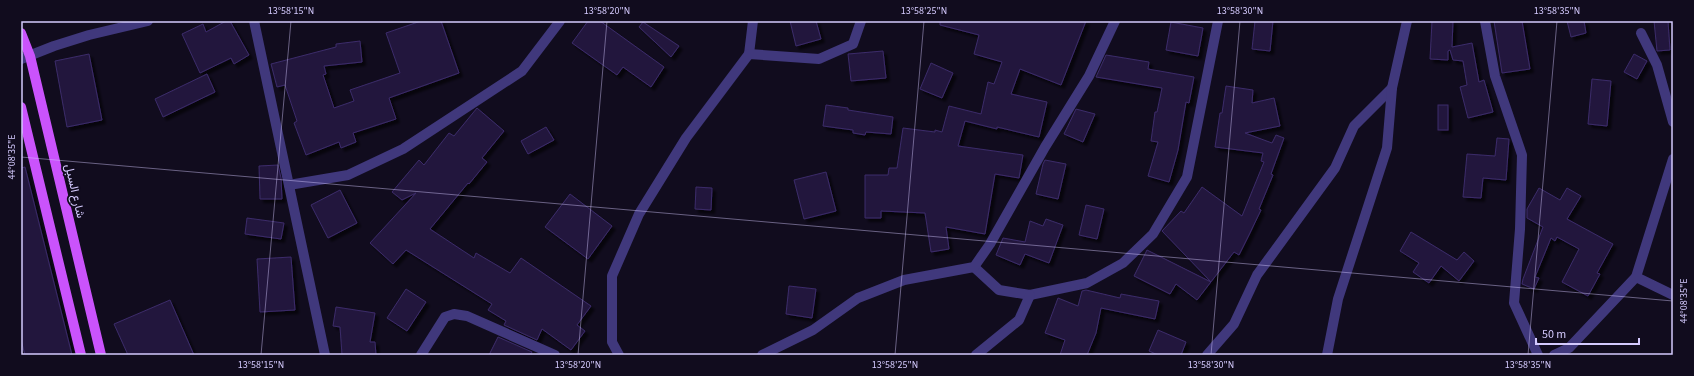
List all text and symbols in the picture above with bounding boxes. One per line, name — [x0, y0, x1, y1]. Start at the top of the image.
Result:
text: 13°58'15"N — [268, 4, 314, 18]
text: 13°58'20"N — [584, 4, 630, 18]
text: 13°58'25"N — [901, 4, 947, 18]
text: 13°58'30"N — [1217, 4, 1263, 18]
text: 13°58'35"N — [1534, 4, 1580, 18]
text: 44°08'35"E — [5, 134, 19, 180]
street label: شارع السبل — [60, 162, 89, 220]
text: 44°08'35"E — [1677, 278, 1691, 324]
scale bar — [1536, 320, 1639, 346]
text: 50 m — [1542, 326, 1566, 343]
text: 13°58'15"N — [238, 358, 284, 372]
text: 13°58'20"N — [555, 358, 601, 372]
text: 13°58'25"N — [872, 358, 918, 372]
text: 13°58'30"N — [1188, 358, 1234, 372]
text: 13°58'35"N — [1505, 358, 1551, 372]

